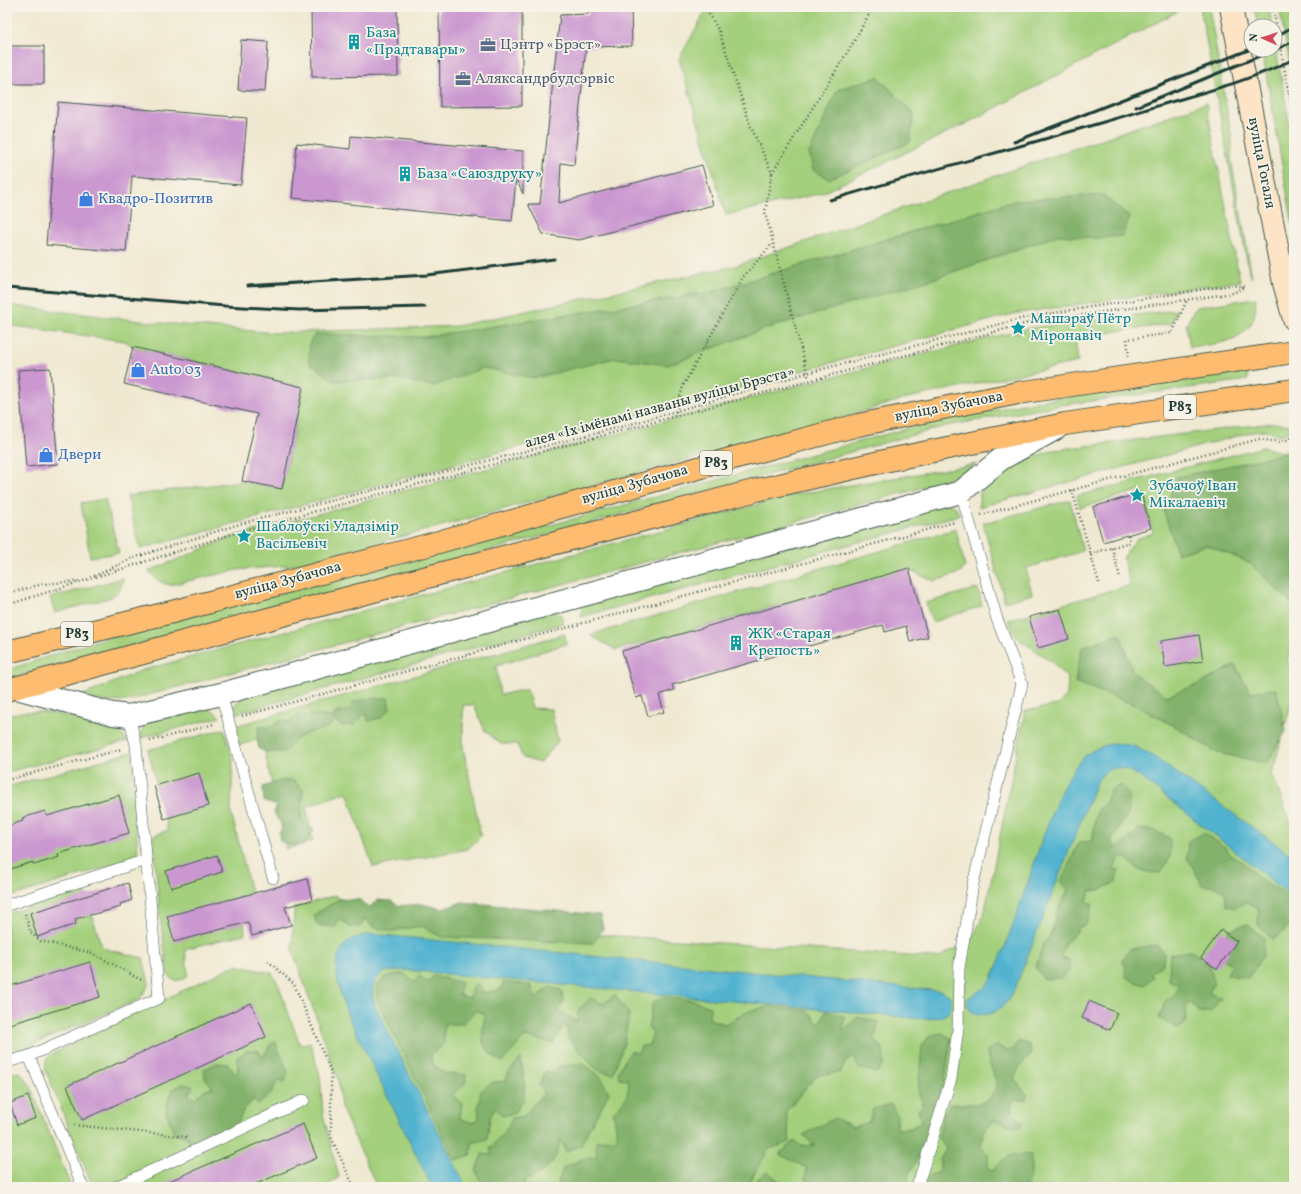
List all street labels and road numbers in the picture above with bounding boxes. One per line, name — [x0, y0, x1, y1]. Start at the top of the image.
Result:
street label: вуліца Гогаля — [1242, 116, 1280, 211]
street label: алея «Іх імёнамі названы вуліцы Брэста» — [523, 362, 797, 454]
street label: вуліца Зубачова — [893, 386, 1005, 428]
road number: Р83 — [1164, 395, 1196, 419]
road number: Р83 — [700, 451, 732, 475]
street label: вуліца Зубачова — [579, 460, 691, 510]
street label: вуліца Зубачова — [232, 557, 344, 605]
road number: Р83 — [61, 622, 93, 646]

